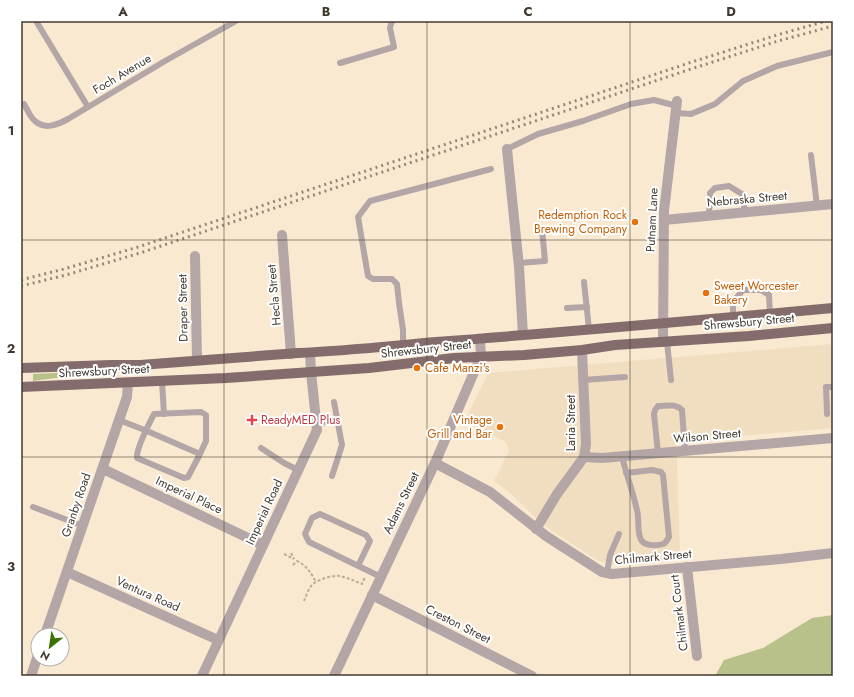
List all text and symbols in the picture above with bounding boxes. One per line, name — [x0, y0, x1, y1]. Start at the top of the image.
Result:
text: A — [117, 2, 128, 21]
text: B — [322, 2, 331, 21]
text: C — [523, 2, 533, 21]
text: D — [726, 2, 736, 21]
street label: Foch Avenue — [89, 49, 155, 99]
text: 1 — [8, 121, 14, 140]
street label: Putnam Lane — [641, 187, 663, 253]
street label: Nebraska Street — [706, 187, 788, 211]
place label: Redemption Rock Brewing Company — [534, 206, 628, 238]
marker: Redemption Rock Brewing Company — [630, 217, 640, 227]
street label: Hecla Street — [262, 264, 286, 326]
street label: Draper Street — [173, 274, 193, 342]
place label: Sweet Worcester Bakery — [714, 277, 800, 309]
marker: Sweet Worcester Bakery — [701, 288, 711, 298]
street label: Shrewsbury Street — [703, 309, 795, 335]
street label: Shrewsbury Street — [380, 335, 472, 363]
text: 2 — [7, 339, 15, 358]
place label: Cafe Manzi's — [425, 359, 490, 377]
street label: Shrewsbury Street — [58, 360, 150, 382]
marker: Cafe Manzi's — [412, 363, 422, 373]
street label: Laria Street — [562, 395, 580, 451]
place label: ReadyMED Plus — [261, 411, 341, 429]
place label: Vintage Grill and Bar — [427, 411, 493, 443]
marker: ReadyMED Plus — [246, 414, 258, 426]
marker: Vintage Grill and Bar — [495, 422, 505, 432]
street label: Wilson Street — [673, 424, 742, 448]
street label: Adams Street — [378, 469, 424, 537]
street label: Granby Road — [57, 470, 95, 540]
street label: Imperial Place — [153, 472, 225, 518]
street label: Imperial Road — [241, 476, 287, 548]
street label: Chilmark Street — [614, 545, 692, 569]
text: 3 — [7, 557, 15, 576]
street label: Ventura Road — [113, 572, 183, 616]
street label: Chilmark Court — [665, 574, 693, 652]
street label: Creston Street — [422, 600, 494, 648]
north arrow — [30, 627, 70, 667]
text: N — [37, 647, 53, 665]

